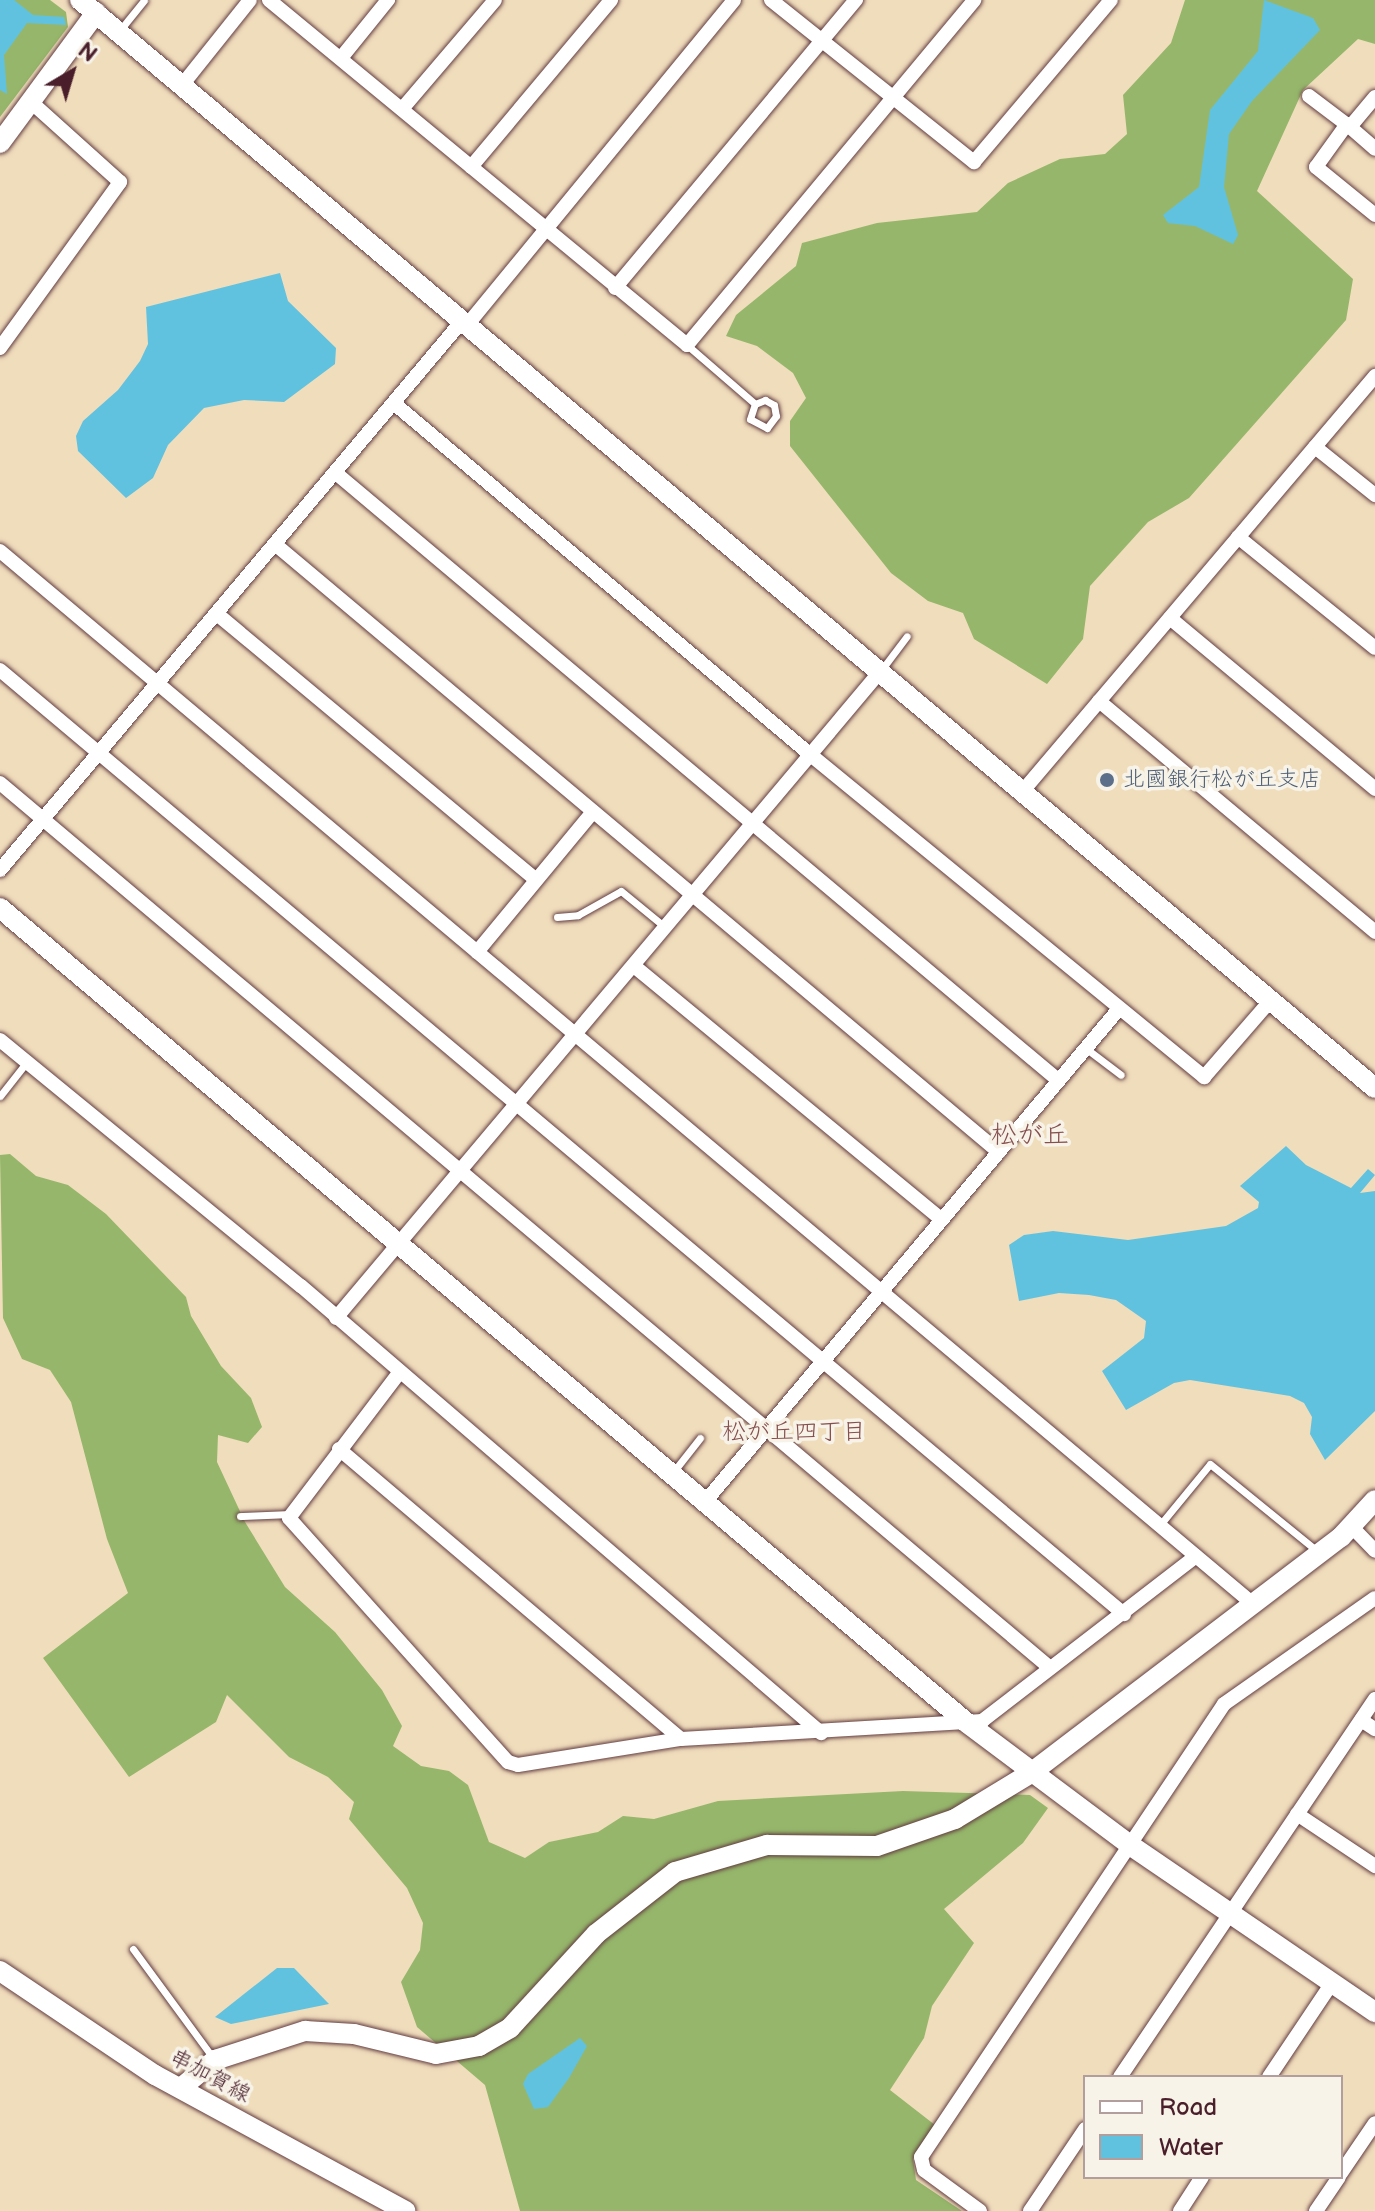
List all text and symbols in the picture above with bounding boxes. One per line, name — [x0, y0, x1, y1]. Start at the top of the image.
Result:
north arrow — [32, 32, 112, 112]
text: N — [72, 37, 102, 68]
place label: 北國銀行松が丘支店 — [1123, 767, 1321, 793]
marker: 北國銀行松が丘支店 — [1098, 771, 1116, 789]
district label: 松が丘 — [991, 1120, 1069, 1152]
district label: 松が丘四丁目 — [722, 1418, 866, 1446]
street label: 串加賀線 — [165, 2044, 255, 2108]
legend — [1083, 2075, 1343, 2179]
text: Road — [1159, 2093, 1217, 2122]
text: Water — [1159, 2133, 1223, 2162]

